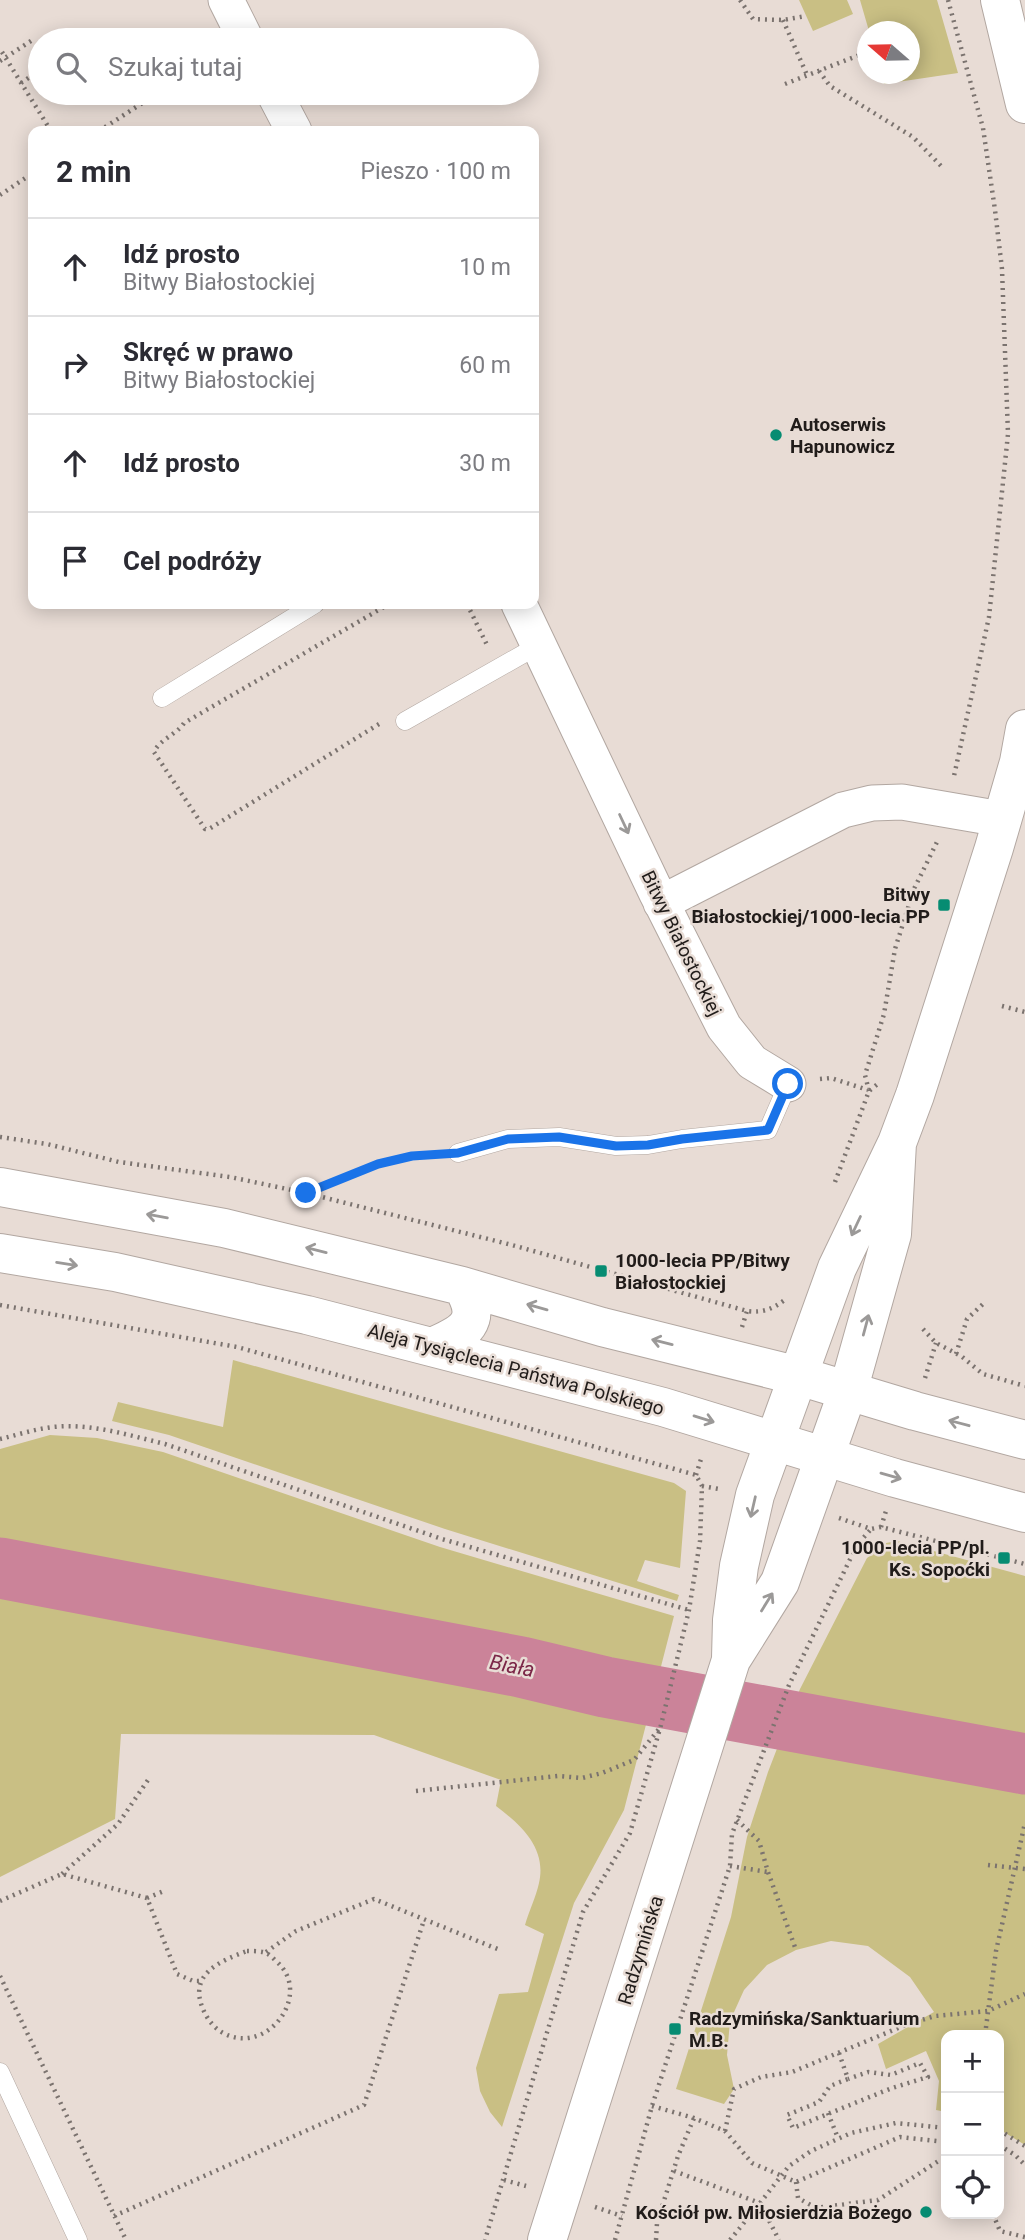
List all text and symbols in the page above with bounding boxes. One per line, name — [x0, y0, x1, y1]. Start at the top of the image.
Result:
north arrow — [857, 21, 920, 84]
search box — [28, 28, 539, 105]
icon: search — [52, 48, 90, 86]
text: Szukaj tutaj — [108, 52, 242, 82]
text: 2 min — [56, 154, 131, 189]
text: Pieszo · 100 m — [360, 158, 511, 185]
text: Idź prosto — [123, 239, 240, 269]
icon: ahead — [56, 248, 94, 286]
text: 10 m — [459, 254, 511, 281]
text: Bitwy Białostockiej — [123, 269, 315, 296]
text: Skręć w prawo — [123, 337, 293, 367]
icon: right — [56, 346, 94, 384]
text: 60 m — [459, 352, 511, 379]
text: Bitwy Białostockiej — [123, 367, 315, 394]
place label: Autoserwis Hapunowicz — [790, 413, 895, 458]
marker: Autoserwis Hapunowicz — [768, 427, 784, 443]
icon: ahead — [56, 444, 94, 482]
text: Idź prosto — [123, 448, 240, 478]
text: 30 m — [459, 450, 511, 477]
icon: arrive — [56, 542, 94, 580]
text: Cel podróży — [123, 546, 261, 576]
one-way arrow — [618, 813, 631, 835]
street label: Bitwy Białostockiej — [636, 867, 727, 1020]
place label: Bitwy Białostockiej/1000-lecia PP — [691, 883, 930, 928]
marker: Bitwy Białostockiej/1000-lecia PP — [936, 897, 952, 913]
route start — [772, 1068, 803, 1099]
route end — [290, 1177, 321, 1208]
one-way arrow — [146, 1208, 169, 1222]
one-way arrow — [849, 1215, 862, 1236]
one-way arrow — [306, 1243, 328, 1256]
place label: 1000-lecia PP/Bitwy Białostockiej — [615, 1249, 790, 1294]
one-way arrow — [55, 1258, 78, 1271]
marker: 1000-lecia PP/Bitwy Białostockiej — [593, 1263, 609, 1279]
one-way arrow — [526, 1300, 548, 1313]
one-way arrow — [861, 1315, 874, 1337]
street label: Aleja Tysiąclecia Państwa Polskiego — [365, 1319, 667, 1420]
one-way arrow — [651, 1335, 674, 1348]
one-way arrow — [693, 1414, 715, 1427]
one-way arrow — [948, 1416, 971, 1429]
one-way arrow — [880, 1471, 902, 1484]
one-way arrow — [745, 1495, 758, 1517]
place label: 1000-lecia PP/pl. Ks. Sopoćki — [841, 1536, 990, 1581]
marker: 1000-lecia PP/pl. Ks. Sopoćki — [996, 1550, 1012, 1566]
one-way arrow — [761, 1593, 775, 1613]
water label: Biała — [487, 1650, 537, 1682]
street label: Radzymińska — [613, 1893, 668, 2007]
place label: Radzymińska/Sanktuarium M.B. — [689, 2007, 920, 2052]
marker: Radzymińska/Sanktuarium M.B. — [667, 2021, 683, 2037]
map controls — [941, 2030, 1004, 2219]
button: + — [941, 2030, 1004, 2093]
button: − — [941, 2093, 1004, 2156]
button: locate — [941, 2156, 1004, 2219]
place label: Kościół pw. Miłosierdzia Bożego — [635, 2201, 912, 2224]
marker: Kościół pw. Miłosierdzia Bożego — [918, 2204, 934, 2220]

